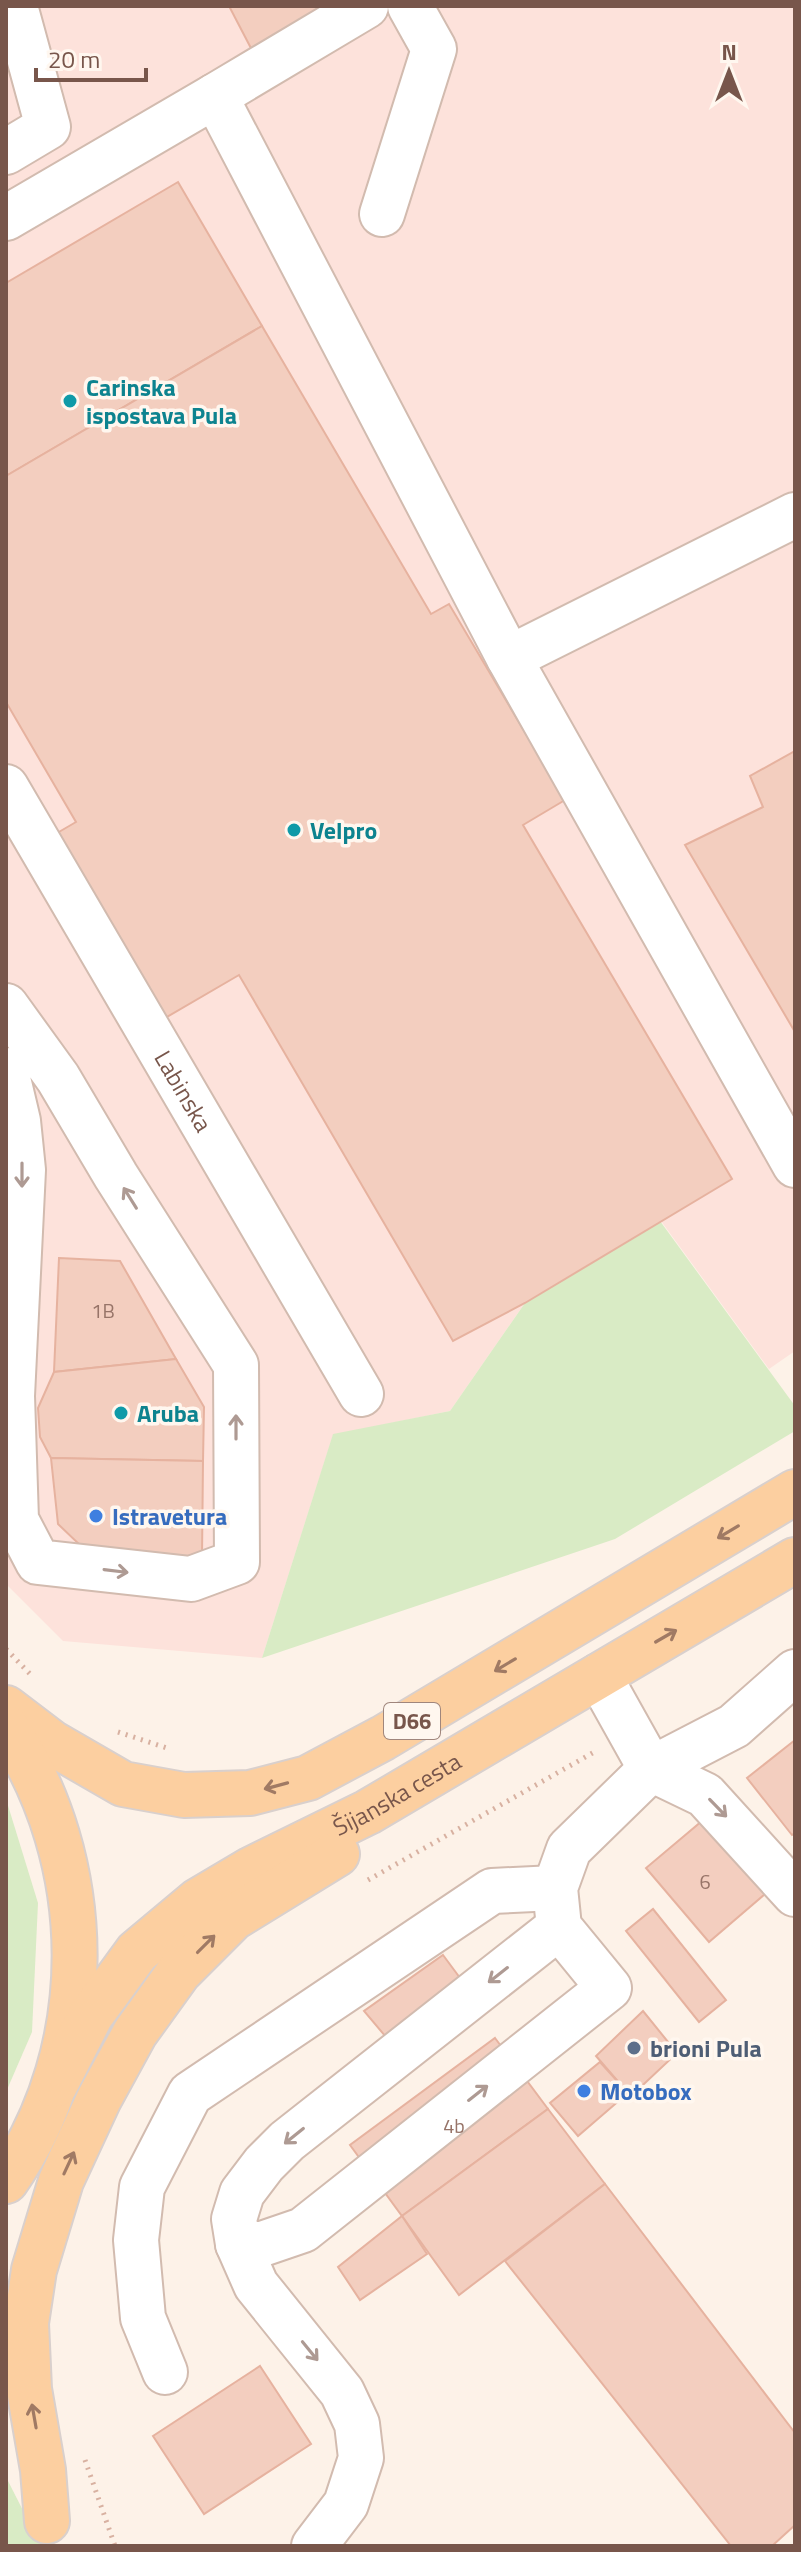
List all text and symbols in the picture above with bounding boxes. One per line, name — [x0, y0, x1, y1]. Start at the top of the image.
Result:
scale bar — [36, 32, 146, 82]
north arrow — [689, 32, 769, 112]
text: N — [721, 35, 737, 69]
text: 20 m — [48, 41, 100, 77]
place label: Carinska ispostava Pula — [86, 369, 237, 433]
marker: Carinska ispostava Pula — [61, 392, 79, 410]
place label: Velpro — [310, 812, 377, 848]
marker: Velpro — [285, 821, 303, 839]
street label: Labinska — [146, 1043, 222, 1138]
one-way arrow — [15, 1161, 30, 1188]
one-way arrow — [121, 1187, 138, 1209]
house number: 1B — [91, 1295, 115, 1326]
place label: Aruba — [137, 1395, 199, 1431]
marker: Aruba — [112, 1404, 130, 1422]
one-way arrow — [228, 1414, 244, 1441]
place label: Istravetura — [112, 1498, 227, 1534]
marker: Istravetura — [87, 1507, 105, 1525]
one-way arrow — [717, 1524, 740, 1540]
one-way arrow — [102, 1563, 129, 1578]
one-way arrow — [654, 1628, 677, 1644]
one-way arrow — [494, 1658, 517, 1674]
road number: D66 — [384, 1703, 440, 1739]
street label: Šijanska cesta — [326, 1743, 468, 1845]
one-way arrow — [263, 1780, 289, 1795]
one-way arrow — [708, 1798, 727, 1817]
house number: 6 — [699, 1866, 711, 1897]
one-way arrow — [196, 1935, 215, 1954]
one-way arrow — [488, 1967, 509, 1984]
place label: brioni Pula — [650, 2030, 762, 2066]
marker: brioni Pula — [625, 2039, 643, 2057]
place label: Motobox — [600, 2073, 692, 2109]
marker: Motobox — [575, 2082, 593, 2100]
one-way arrow — [467, 2085, 488, 2102]
house number: 4b — [443, 2110, 465, 2141]
one-way arrow — [284, 2127, 304, 2145]
one-way arrow — [62, 2152, 77, 2176]
one-way arrow — [300, 2341, 318, 2362]
one-way arrow — [25, 2404, 40, 2430]

